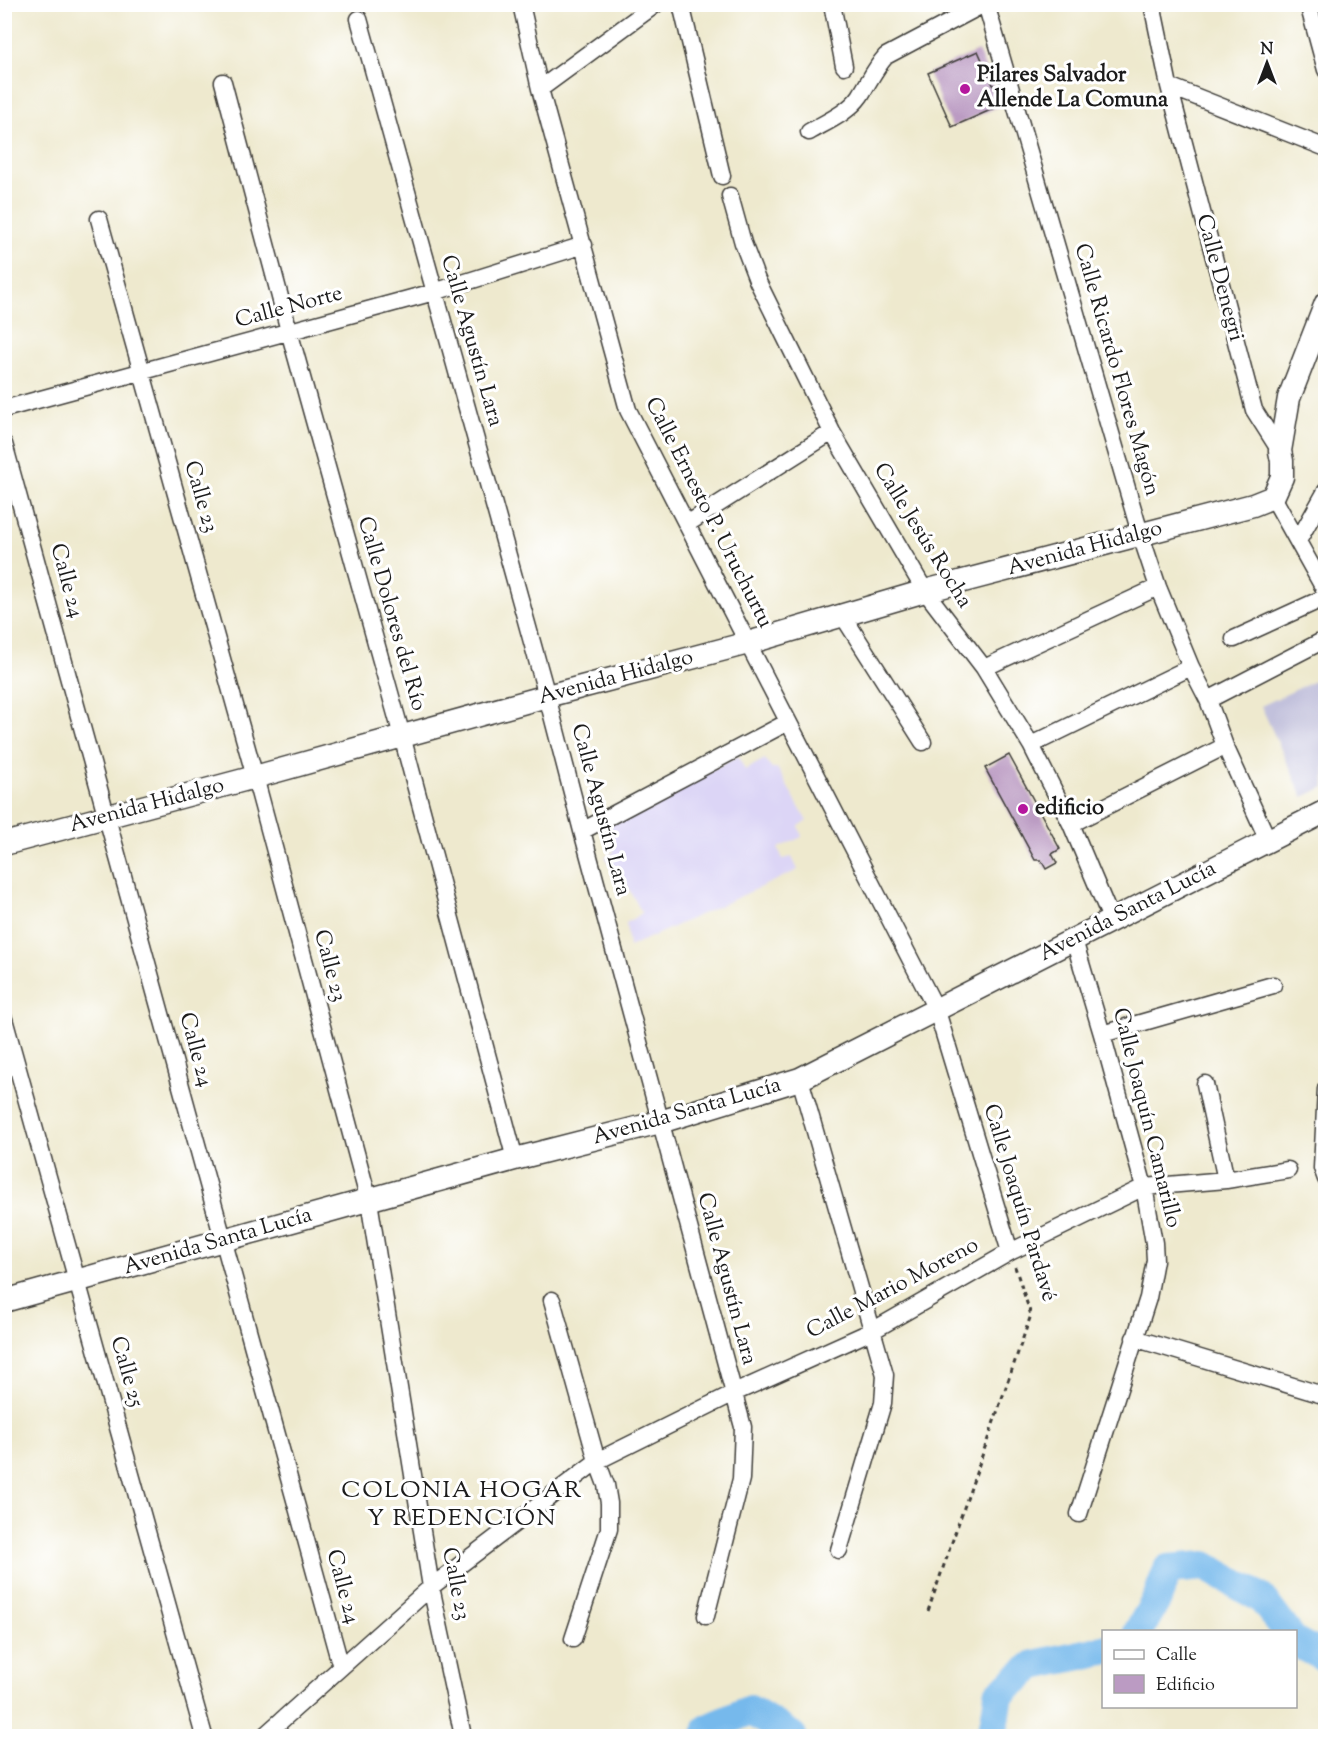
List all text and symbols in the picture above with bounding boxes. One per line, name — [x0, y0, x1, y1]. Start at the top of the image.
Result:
north arrow — [1237, 33, 1297, 93]
text: N — [1261, 39, 1274, 62]
place label: Pilares Salvador Allende La Comuna — [977, 60, 1169, 117]
marker: Pilares Salvador Allende La Comuna — [958, 82, 972, 96]
street label: Calle Denegri — [1187, 211, 1251, 345]
street label: Calle Ricardo Flores Magón — [1065, 240, 1167, 500]
street label: Calle Agustín Lara — [431, 252, 511, 430]
street label: Calle Norte — [232, 278, 346, 338]
street label: Calle Ernesto P. Uruchurtu — [636, 392, 780, 634]
street label: Calle 23 — [174, 457, 226, 537]
street label: Calle Jesús Rocha — [864, 457, 980, 615]
street label: Calle Dolores del Río — [348, 513, 434, 715]
street label: Avenida Hidalgo — [1004, 513, 1166, 585]
street label: Calle 24 — [41, 540, 91, 622]
street label: Avenida Hidalgo — [535, 642, 697, 714]
street label: Calle Agustín Lara — [562, 720, 638, 900]
street label: Avenida Hidalgo — [66, 770, 228, 842]
place label: edificio — [1035, 793, 1104, 825]
marker: edificio — [1016, 802, 1030, 816]
street label: Avenida Santa Lucía — [1034, 854, 1222, 970]
street label: Calle 23 — [304, 926, 354, 1006]
street label: Calle Joaquín Camarillo — [1103, 1005, 1189, 1231]
street label: Calle 24 — [170, 1009, 220, 1091]
street label: Avenida Santa Lucía — [589, 1070, 785, 1154]
street label: Calle Joaquín Pardavé — [974, 1100, 1064, 1306]
street label: Calle Agustín Lara — [688, 1189, 764, 1369]
street label: Avenida Santa Lucía — [120, 1200, 316, 1284]
street label: Calle Mario Moreno — [801, 1230, 985, 1348]
street label: Calle 25 — [101, 1333, 151, 1412]
district label: COLONIA HOGAR Y REDENCIÓN — [341, 1474, 583, 1536]
street label: Calle 23 — [432, 1545, 478, 1623]
street label: Calle 24 — [317, 1546, 367, 1628]
legend — [1102, 1630, 1297, 1708]
text: Calle — [1156, 1643, 1197, 1669]
text: Edificio — [1156, 1673, 1215, 1699]

